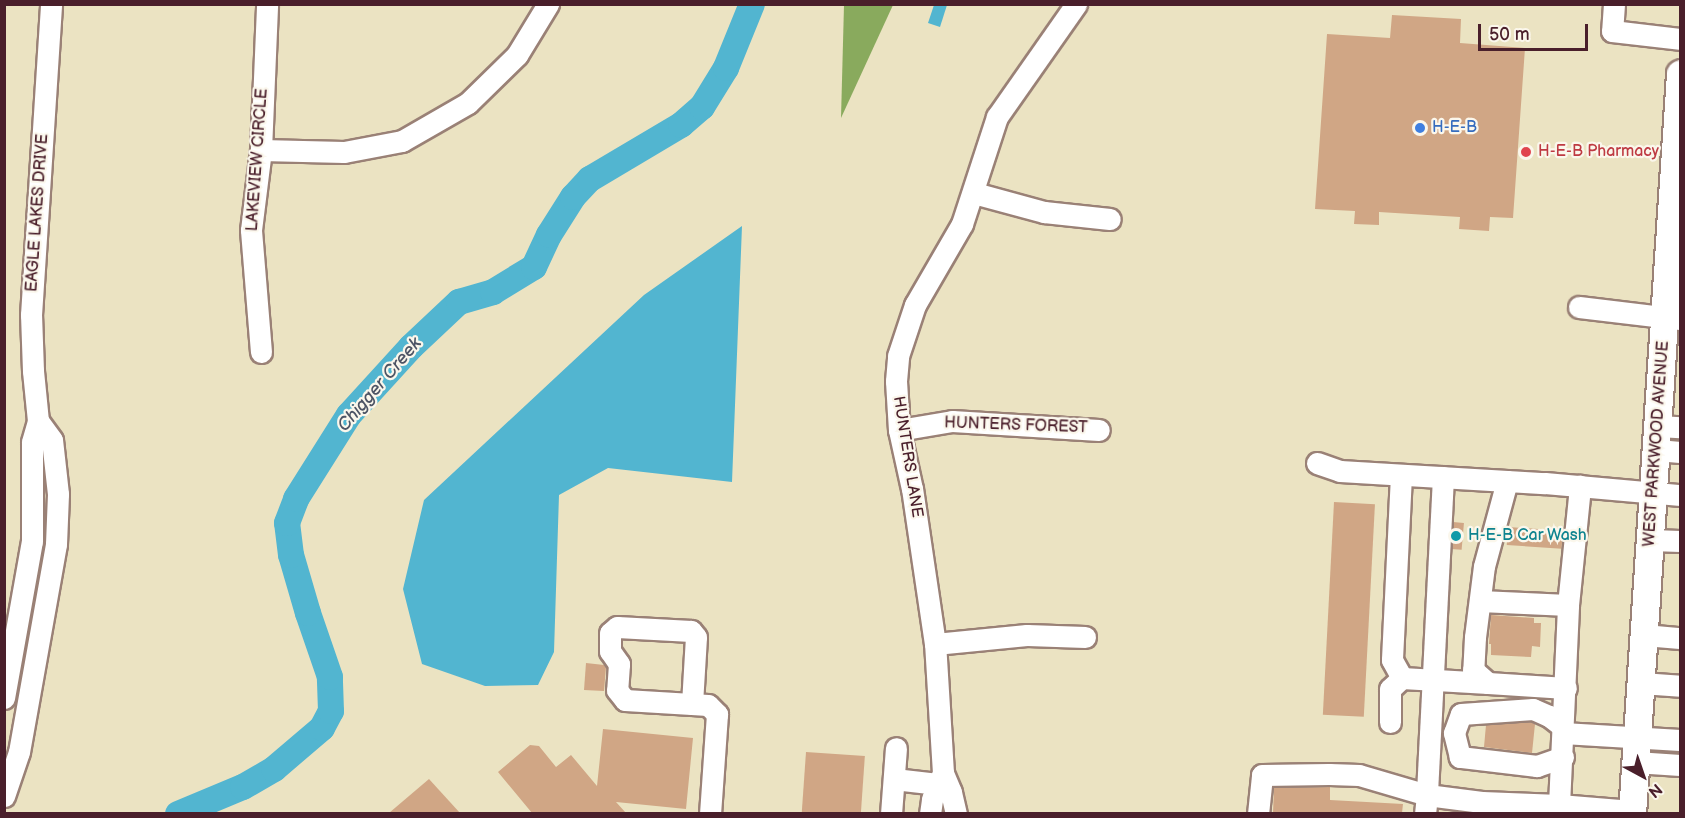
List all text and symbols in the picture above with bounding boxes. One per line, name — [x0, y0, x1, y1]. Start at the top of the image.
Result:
scale bar — [1481, 12, 1590, 50]
text: 50 m — [1489, 24, 1530, 45]
street label: LAKEVIEW CIRCLE — [243, 88, 273, 232]
place label: H-E-B — [1432, 118, 1477, 138]
marker: H-E-B — [1413, 121, 1427, 135]
street label: EAGLE LAKES DRIVE — [23, 133, 53, 293]
place label: H-E-B Pharmacy — [1538, 142, 1659, 162]
marker: H-E-B Pharmacy — [1519, 145, 1533, 159]
water label: Chigger Creek — [333, 333, 427, 437]
street label: WEST PARKWOOD AVENUE — [1640, 340, 1674, 548]
street label: HUNTERS LANE — [888, 395, 926, 519]
street label: HUNTERS FOREST — [944, 414, 1088, 438]
place label: H-E-B Car Wash — [1468, 526, 1587, 546]
marker: H-E-B Car Wash — [1449, 529, 1463, 543]
north arrow — [1613, 746, 1673, 806]
text: N — [1644, 779, 1666, 801]

